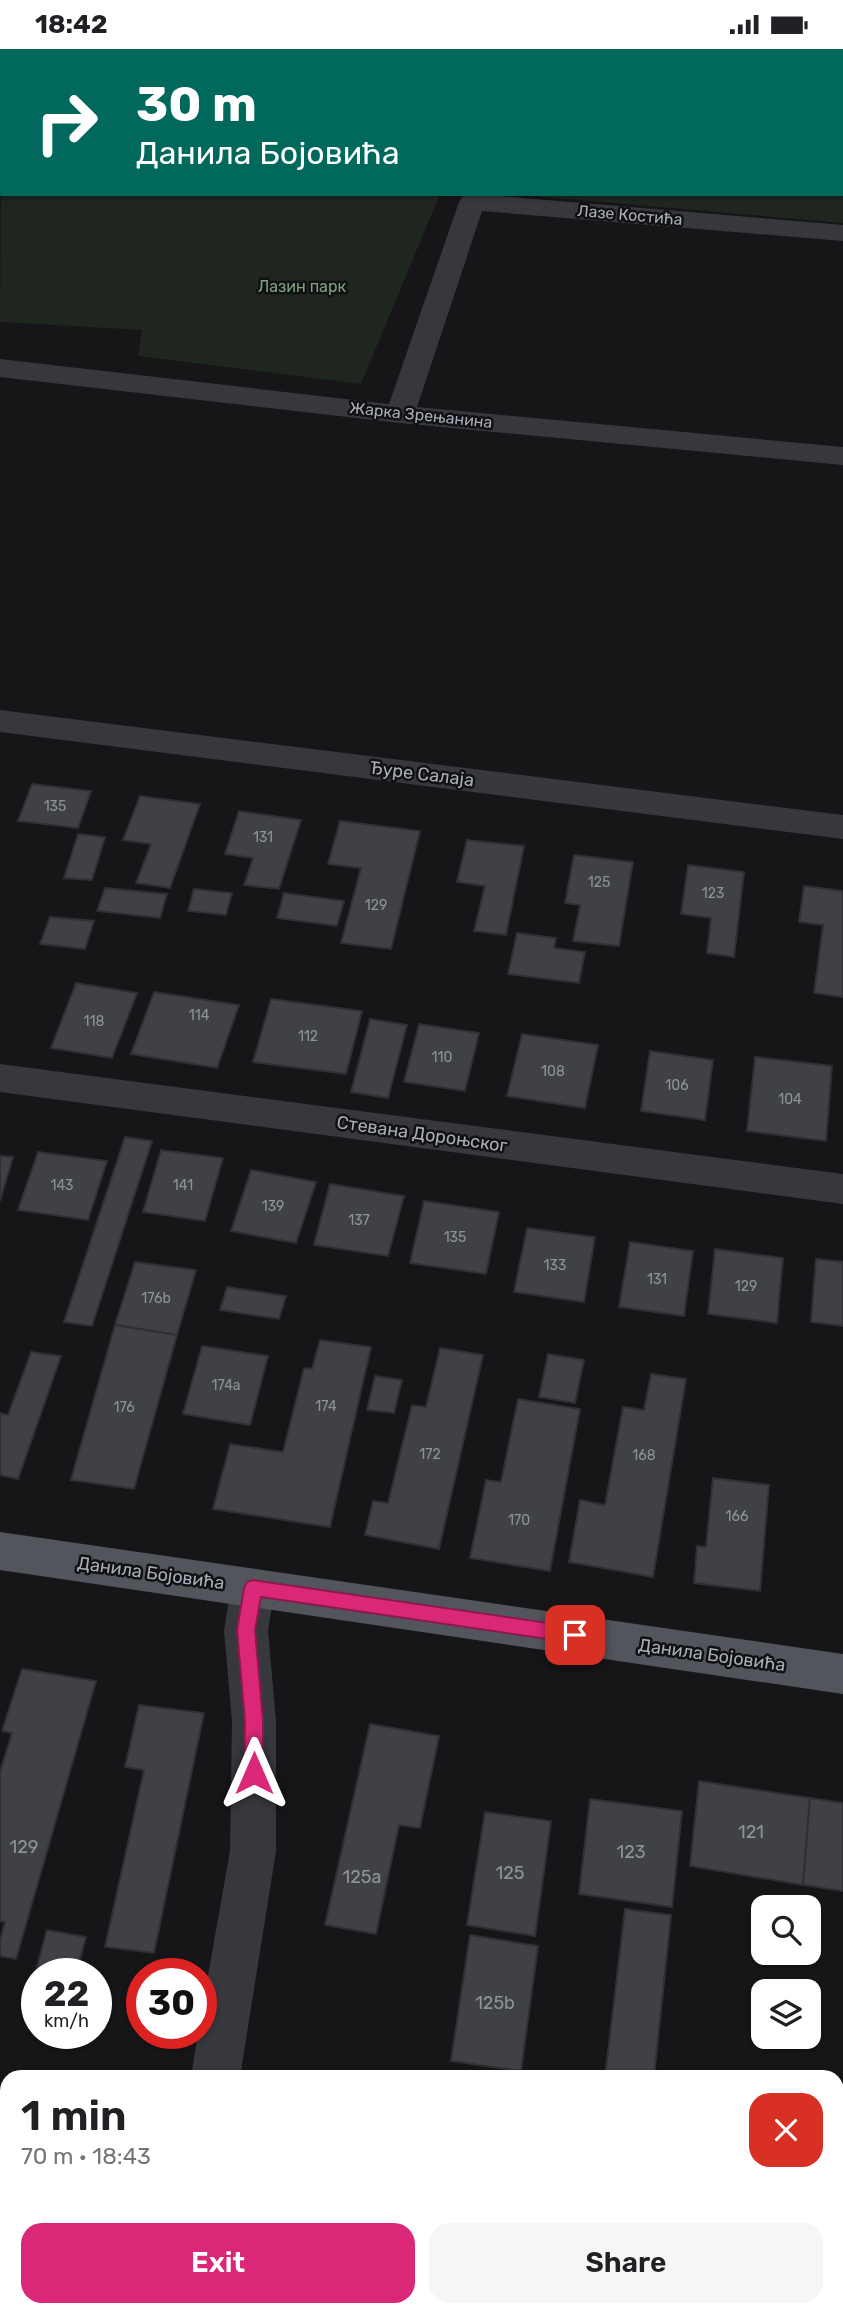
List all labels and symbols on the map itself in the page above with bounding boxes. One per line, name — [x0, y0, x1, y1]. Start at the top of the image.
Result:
street label: Лазе Костића — [577, 201, 683, 229]
park label: Лазин парк — [258, 277, 346, 296]
street label: Жарка Зрењанина — [349, 398, 493, 432]
street label: Ђуре Салаја — [369, 757, 475, 791]
house number: 135 — [44, 798, 66, 815]
house number: 131 — [253, 829, 273, 846]
house number: 125 — [588, 874, 610, 891]
house number: 123 — [702, 885, 724, 902]
house number: 129 — [365, 897, 387, 914]
house number: 114 — [189, 1007, 210, 1024]
house number: 118 — [84, 1013, 105, 1030]
house number: 112 — [298, 1028, 318, 1045]
house number: 110 — [432, 1049, 453, 1066]
house number: 108 — [541, 1063, 565, 1080]
house number: 106 — [665, 1077, 689, 1094]
house number: 104 — [778, 1091, 802, 1108]
street label: Стевана Дороњског — [335, 1111, 509, 1157]
house number: 143 — [50, 1177, 74, 1194]
house number: 141 — [173, 1177, 193, 1194]
house number: 139 — [262, 1198, 284, 1215]
house number: 137 — [348, 1212, 370, 1229]
house number: 135 — [444, 1229, 466, 1246]
house number: 133 — [544, 1257, 566, 1274]
house number: 131 — [647, 1271, 667, 1288]
house number: 129 — [735, 1278, 757, 1295]
house number: 176b — [141, 1290, 171, 1307]
house number: 174a — [211, 1377, 241, 1394]
house number: 174 — [315, 1398, 337, 1415]
house number: 176 — [113, 1399, 135, 1416]
house number: 172 — [419, 1446, 441, 1463]
house number: 168 — [632, 1447, 656, 1464]
house number: 166 — [726, 1508, 748, 1525]
house number: 170 — [508, 1512, 530, 1529]
street label: Данила Бојовића — [76, 1552, 226, 1594]
pin — [545, 1605, 605, 1665]
street label: Данила Бојовића — [637, 1634, 787, 1676]
position arrow — [217, 1736, 291, 1810]
house number: 121 — [738, 1821, 764, 1843]
house number: 129 — [10, 1836, 38, 1858]
house number: 123 — [616, 1841, 646, 1863]
house number: 125 — [496, 1862, 524, 1884]
house number: 125a — [343, 1866, 381, 1888]
speed limit sign: 30 — [126, 1958, 217, 2049]
house number: 125b — [475, 1992, 515, 2014]

